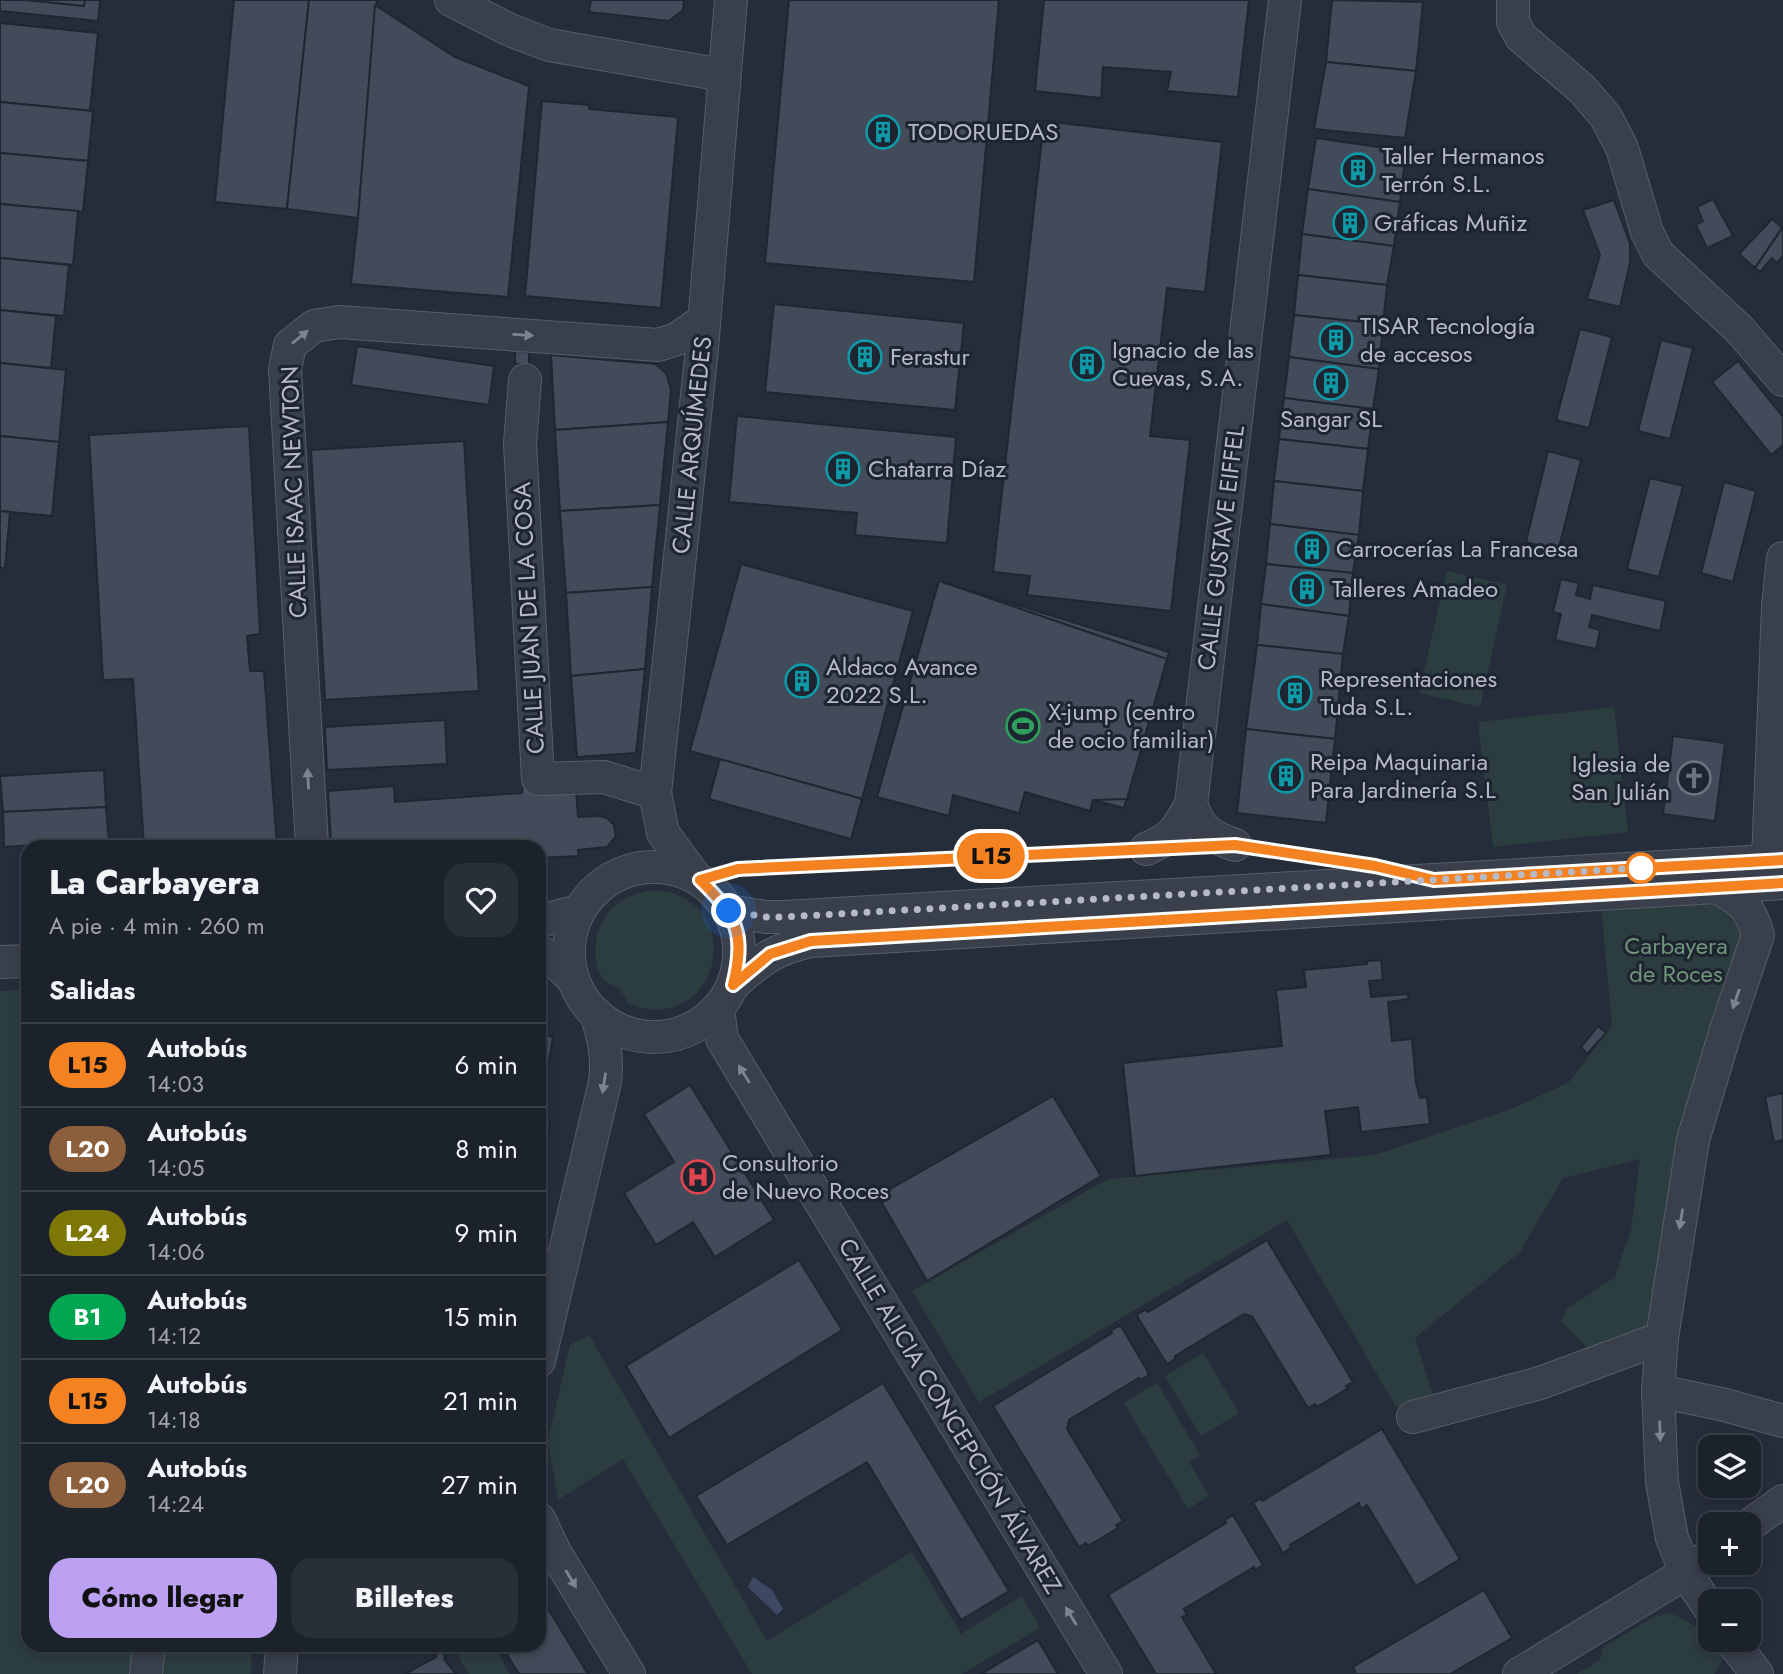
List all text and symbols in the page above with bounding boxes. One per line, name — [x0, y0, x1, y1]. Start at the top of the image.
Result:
building icon: TODORUEDAS — [864, 113, 902, 151]
place label: TODORUEDAS — [908, 114, 1058, 149]
place label: Taller Hermanos Terrón S.L. — [1382, 138, 1545, 201]
building icon: Taller Hermanos Terrón S.L. — [1339, 151, 1377, 189]
building icon: Gráficas Muñiz — [1331, 204, 1369, 242]
place label: Gráficas Muñiz — [1374, 205, 1527, 240]
place label: TISAR Tecnología de accesos — [1360, 308, 1535, 371]
building icon: TISAR Tecnología de accesos — [1317, 321, 1355, 359]
one-way arrow — [292, 330, 309, 345]
one-way arrow — [512, 330, 534, 341]
place label: Ignacio de las Cuevas, S.A. — [1112, 332, 1254, 395]
street label: CALLE ARQUÍMEDES — [663, 335, 720, 555]
building icon: Ferastur — [846, 338, 884, 376]
place label: Ferastur — [890, 339, 970, 374]
building icon: Ignacio de las Cuevas, S.A. — [1068, 345, 1106, 383]
building icon: Sangar SL — [1312, 364, 1350, 402]
street label: CALLE ISAAC NEWTON — [272, 365, 315, 619]
place label: Sangar SL — [1280, 401, 1382, 436]
street label: CALLE GUSTAVE EIFFEL — [1188, 423, 1253, 672]
building icon: Chatarra Díaz — [824, 450, 862, 488]
place label: Chatarra Díaz — [868, 451, 1006, 486]
street label: CALLE JUAN DE LA COSA — [504, 481, 553, 755]
building icon: Carrocerías La Francesa — [1293, 530, 1331, 568]
place label: Carrocerías La Francesa — [1336, 531, 1578, 566]
building icon: Talleres Amadeo — [1288, 570, 1326, 608]
place label: Talleres Amadeo — [1332, 571, 1498, 606]
place label: Aldaco Avance 2022 S.L. — [826, 649, 978, 712]
place label: Representaciones Tuda S.L. — [1320, 661, 1497, 724]
building icon: Aldaco Avance 2022 S.L. — [783, 662, 821, 700]
building icon: Representaciones Tuda S.L. — [1276, 674, 1314, 712]
place label: X-jump (centro de ocio familiar) — [1048, 694, 1215, 757]
sports icon: X-jump (centro de ocio familiar) — [1004, 707, 1042, 745]
place label: Reipa Maquinaria Para Jardinería S.L — [1310, 744, 1496, 807]
place label: Iglesia de San Julián — [1571, 746, 1670, 809]
building icon: Reipa Maquinaria Para Jardinería S.L — [1267, 757, 1305, 795]
church icon: Iglesia de San Julián — [1675, 759, 1713, 797]
one-way arrow — [302, 768, 313, 790]
line badge: L15 — [951, 833, 1031, 879]
text: L15 — [971, 838, 1011, 873]
unlabelled marker — [1626, 853, 1656, 883]
text: La Carbayera — [49, 859, 260, 906]
button: heart — [444, 863, 518, 937]
your location — [711, 893, 746, 928]
text: A pie · 4 min · 260 m — [49, 909, 265, 943]
park label: Carbayera de Roces — [1624, 928, 1728, 991]
text: Salidas — [49, 971, 135, 1009]
one-way arrow — [1731, 989, 1741, 1010]
text: Autobús — [147, 1029, 247, 1067]
text: 6 min — [455, 1046, 518, 1084]
text: L15 — [67, 1047, 108, 1082]
one-way arrow — [738, 1065, 751, 1084]
text: 14:03 — [147, 1067, 204, 1101]
one-way arrow — [598, 1072, 609, 1094]
text: Autobús — [147, 1113, 247, 1151]
text: 8 min — [455, 1130, 518, 1168]
text: L20 — [65, 1131, 110, 1166]
place label: Consultorio de Nuevo Roces — [722, 1145, 889, 1208]
text: 14:05 — [147, 1151, 204, 1185]
hospital icon: Consultorio de Nuevo Roces — [679, 1158, 717, 1196]
text: Autobús — [147, 1197, 247, 1235]
one-way arrow — [1675, 1208, 1686, 1230]
text: 9 min — [455, 1214, 518, 1252]
text: L24 — [65, 1215, 110, 1250]
street label: CALLE ALICIA CONCEPCIÓN ÁLVAREZ — [830, 1231, 1071, 1600]
text: 14:06 — [147, 1235, 205, 1269]
text: Autobús — [147, 1281, 247, 1319]
text: 15 min — [443, 1298, 518, 1336]
text: B1 — [73, 1299, 102, 1334]
text: 14:12 — [147, 1319, 201, 1353]
text: Autobús — [147, 1365, 247, 1403]
text: 21 min — [443, 1382, 518, 1420]
text: L15 — [67, 1383, 108, 1418]
text: 14:18 — [147, 1403, 201, 1437]
one-way arrow — [1655, 1420, 1666, 1442]
map controls — [1698, 1435, 1761, 1652]
button: layers — [1698, 1435, 1761, 1498]
text: Autobús — [147, 1449, 247, 1487]
text: 27 min — [441, 1466, 518, 1504]
text: L20 — [65, 1467, 110, 1502]
text: 14:24 — [147, 1487, 204, 1521]
button: + — [1698, 1512, 1761, 1575]
button: Cómo llegar — [49, 1558, 277, 1638]
button: Billetes — [291, 1558, 518, 1638]
one-way arrow — [565, 1569, 578, 1588]
button: − — [1698, 1589, 1761, 1652]
one-way arrow — [1064, 1606, 1077, 1625]

